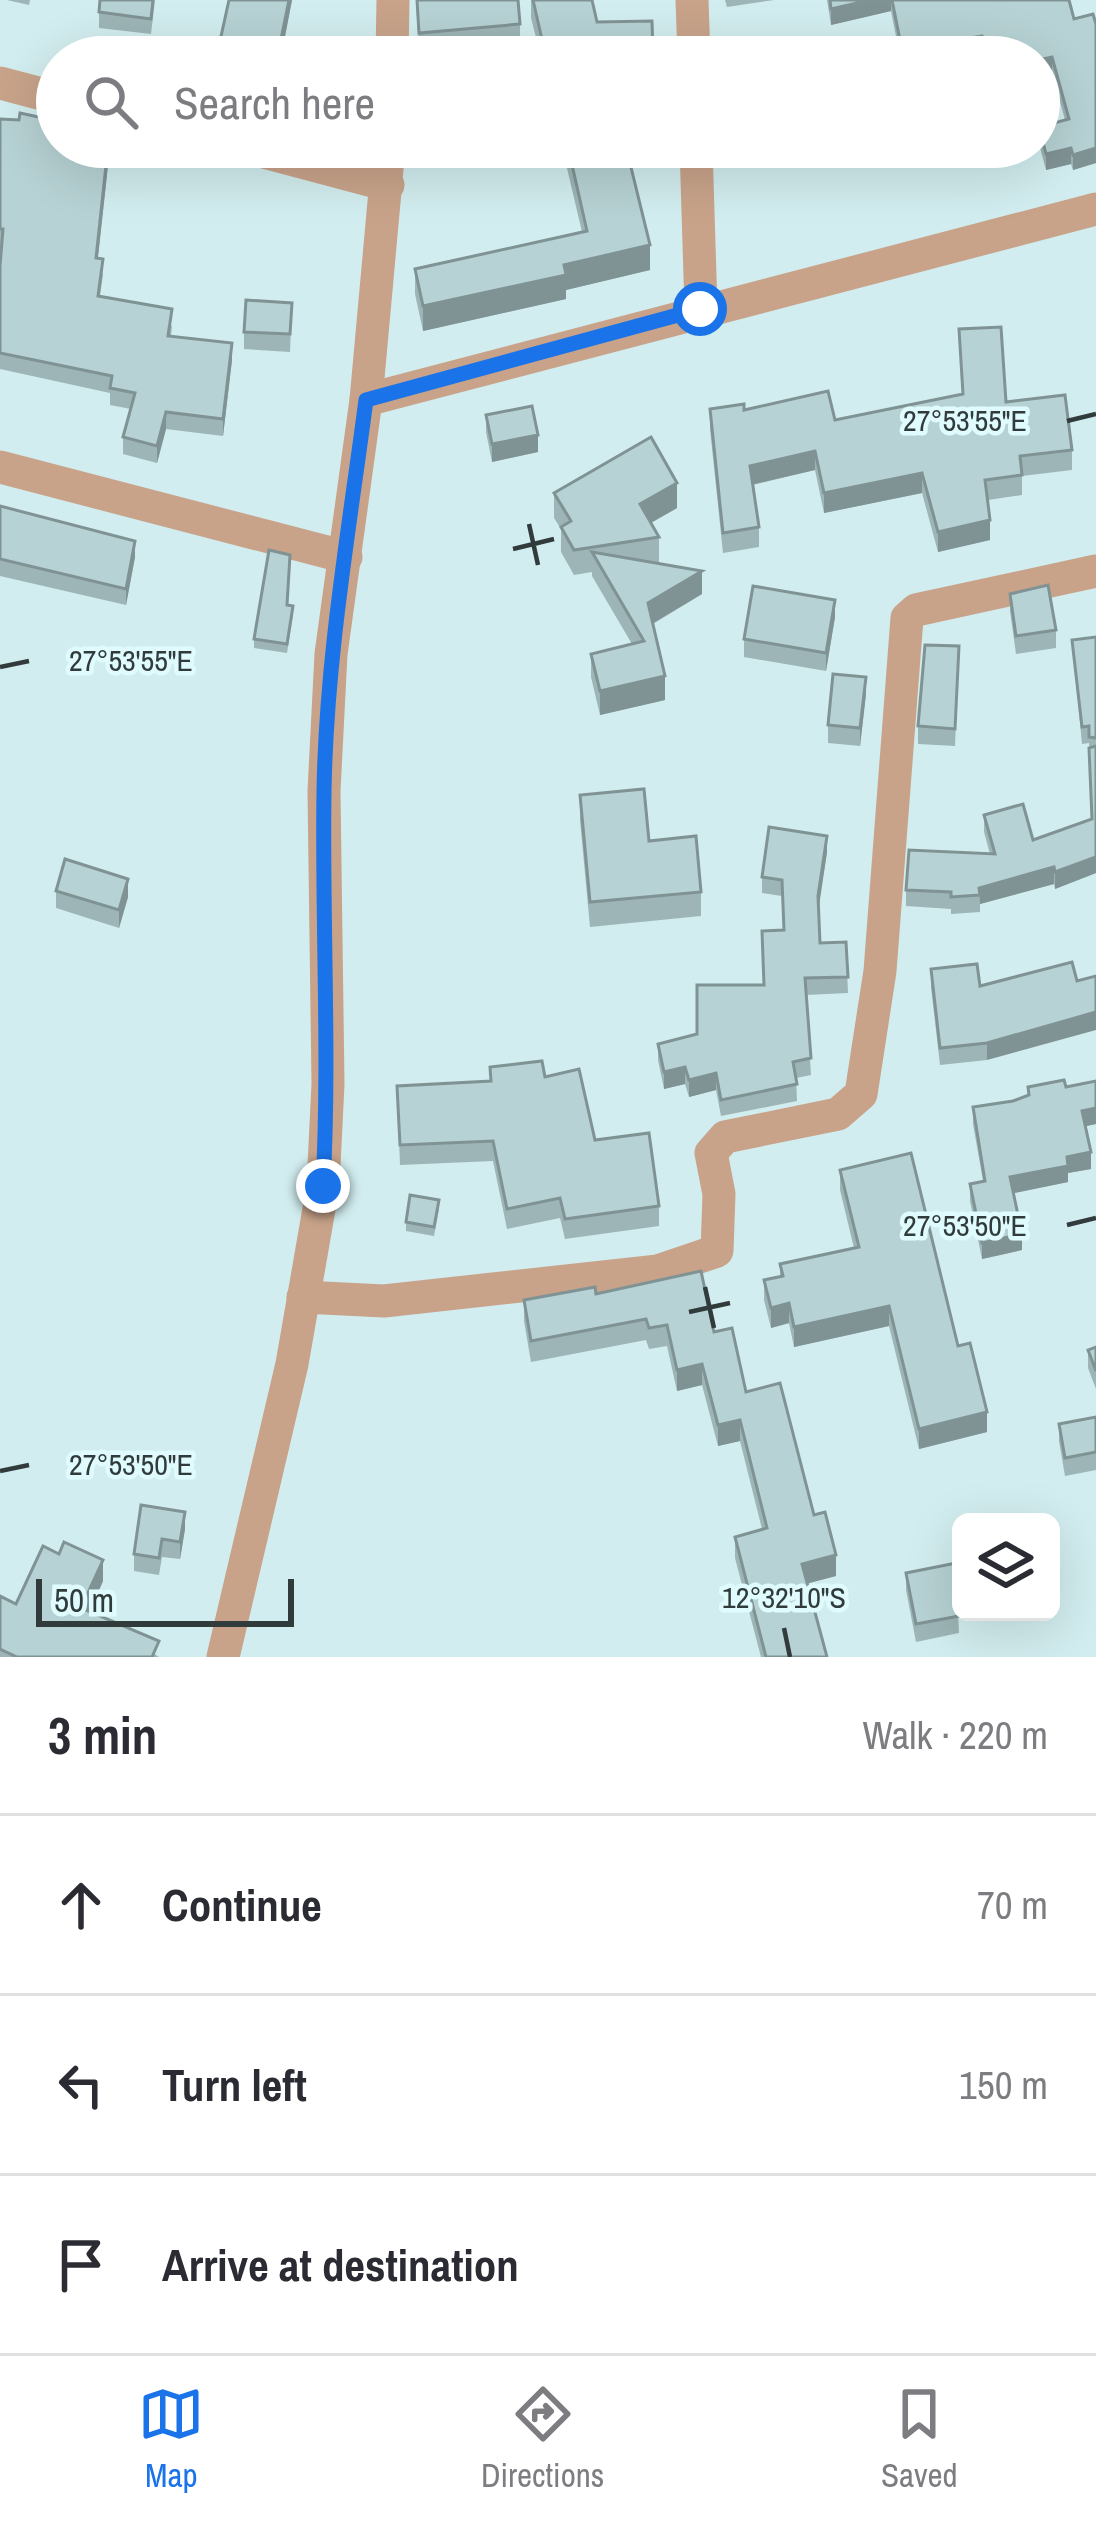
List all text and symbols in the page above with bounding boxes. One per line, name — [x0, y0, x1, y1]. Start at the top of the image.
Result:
search box — [36, 36, 1060, 168]
icon: search — [78, 69, 144, 135]
text: Search here — [174, 72, 375, 133]
route start — [673, 282, 727, 336]
text: 27°53'55"E — [903, 400, 1027, 440]
text: 27°53'55"E — [69, 640, 193, 680]
route end — [296, 1159, 350, 1213]
text: 27°53'50"E — [903, 1205, 1027, 1245]
text: 27°53'50"E — [69, 1444, 193, 1484]
map controls — [952, 1513, 1060, 1621]
button: layers — [952, 1513, 1060, 1621]
scale bar — [36, 1573, 294, 1626]
text: 12°32'10"S — [722, 1577, 846, 1617]
text: 50 m — [54, 1578, 114, 1622]
text: 3 min — [48, 1701, 157, 1770]
text: Walk · 220 m — [863, 1709, 1048, 1761]
icon: ahead — [48, 1872, 114, 1938]
text: Continue — [162, 1874, 322, 1935]
text: 70 m — [977, 1879, 1048, 1931]
icon: left — [48, 2052, 114, 2118]
text: Turn left — [162, 2054, 307, 2115]
text: 150 m — [959, 2059, 1048, 2111]
icon: arrive — [48, 2232, 114, 2298]
text: Arrive at destination — [162, 2234, 519, 2295]
tab: Map — [138, 2381, 204, 2497]
tab: Directions — [481, 2381, 604, 2497]
tab: Saved — [881, 2381, 958, 2497]

